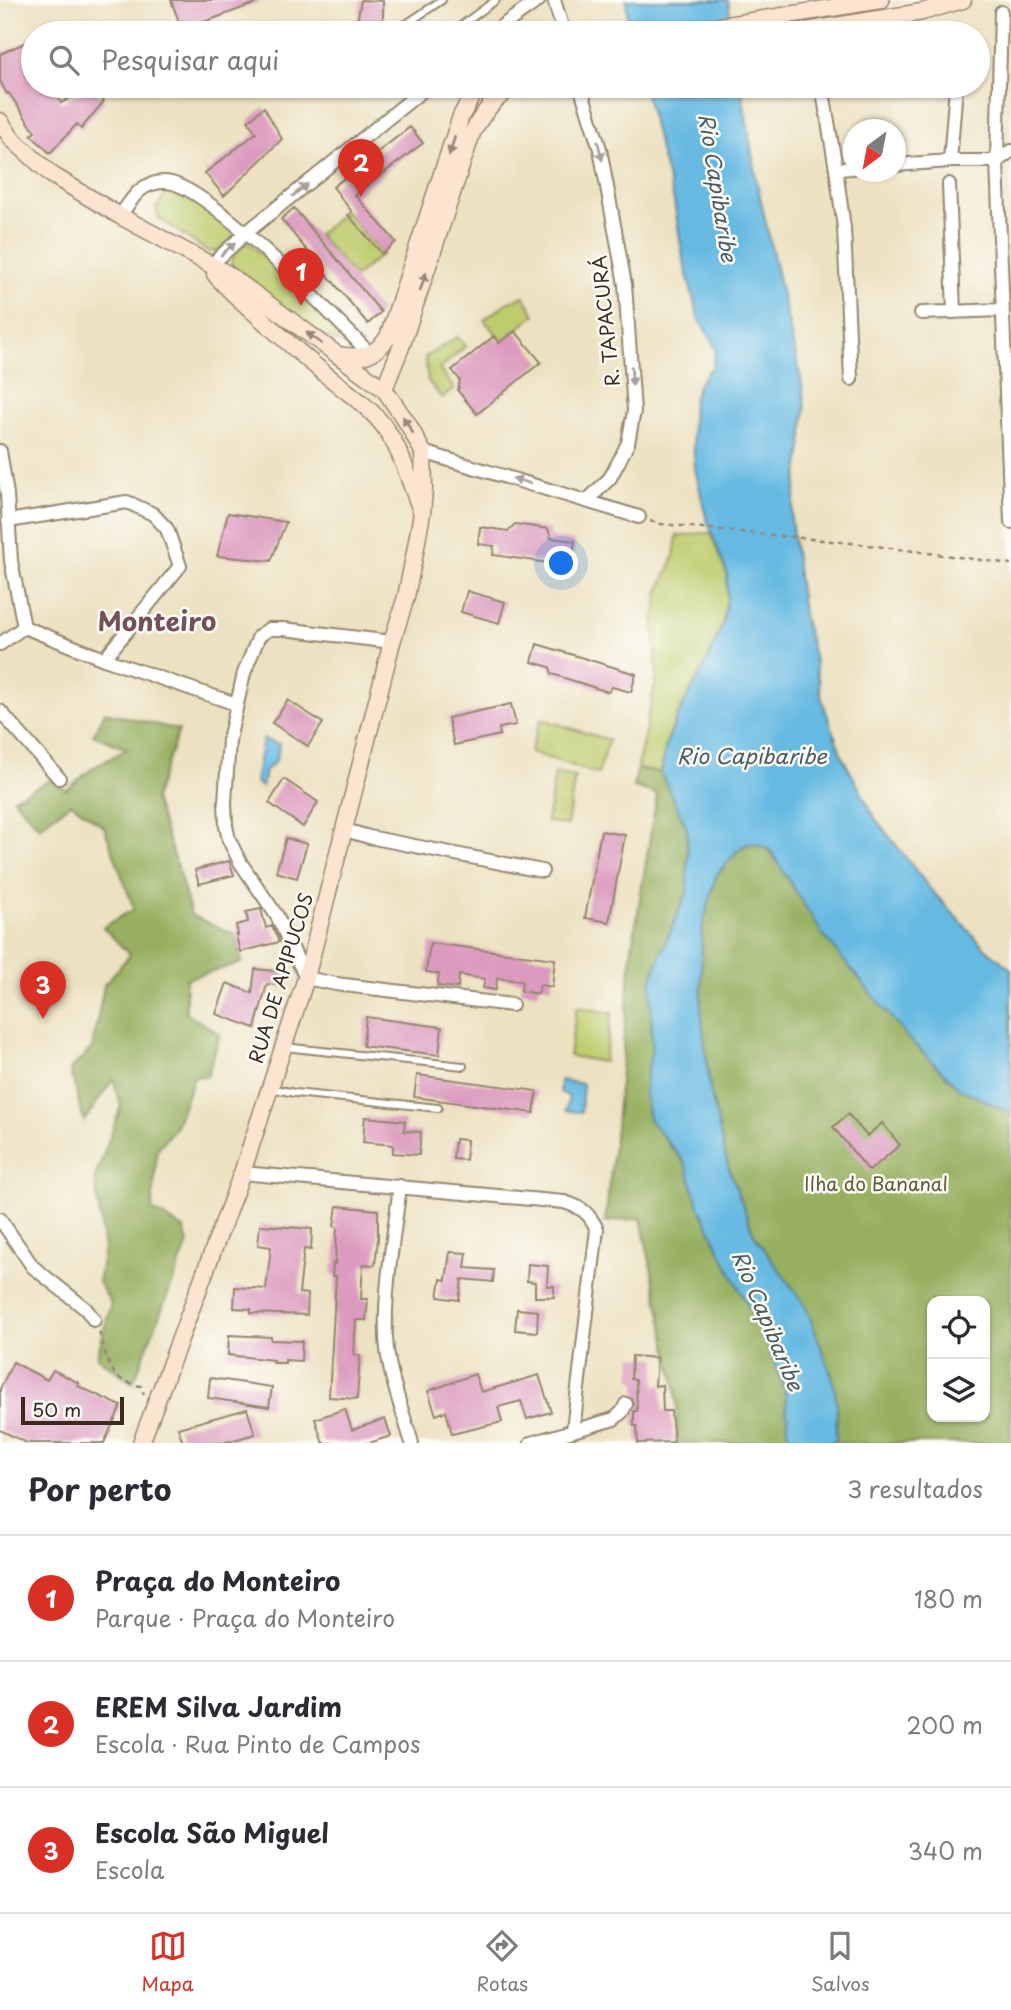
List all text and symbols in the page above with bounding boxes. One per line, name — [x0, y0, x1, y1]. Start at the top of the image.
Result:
search box — [21, 21, 990, 98]
text: Pesquisar aqui — [101, 40, 279, 79]
icon: search — [45, 41, 83, 79]
water label: Rio Capibaribe — [691, 111, 747, 266]
north arrow — [843, 119, 906, 182]
one-way arrow — [446, 135, 457, 156]
pin: 2 — [338, 139, 384, 197]
one-way arrow — [594, 140, 605, 162]
one-way arrow — [291, 182, 309, 197]
one-way arrow — [219, 241, 237, 257]
pin: 1 — [278, 248, 324, 306]
street label: R. TAPACURÁ — [584, 254, 626, 388]
one-way arrow — [418, 271, 429, 292]
one-way arrow — [305, 331, 323, 345]
one-way arrow — [627, 365, 638, 387]
one-way arrow — [401, 415, 414, 434]
one-way arrow — [511, 476, 532, 486]
your location — [544, 546, 578, 580]
district label: Monteiro — [98, 601, 216, 640]
water label: Rio Capibaribe — [677, 739, 828, 771]
street label: RUA DE APIPUCOS — [241, 889, 319, 1067]
pin: 3 — [20, 961, 66, 1019]
park label: Ilha do Bananal — [804, 1169, 948, 1197]
water label: Rio Capibaribe — [725, 1245, 813, 1397]
map controls — [927, 1296, 990, 1422]
button: locate — [927, 1296, 990, 1359]
button: layers — [927, 1359, 990, 1422]
scale bar — [21, 1394, 124, 1426]
text: 50 m — [32, 1395, 81, 1423]
text: Por perto — [28, 1466, 171, 1511]
text: 3 resultados — [847, 1471, 983, 1506]
text: Praça do Monteiro — [95, 1561, 340, 1600]
text: 1 — [46, 1581, 57, 1616]
text: 180 m — [914, 1581, 983, 1616]
text: Parque · Praça do Monteiro — [95, 1600, 395, 1635]
text: EREM Silva Jardim — [95, 1687, 342, 1726]
text: 2 — [43, 1707, 59, 1742]
text: 200 m — [906, 1707, 983, 1742]
text: Escola · Rua Pinto de Campos — [95, 1726, 420, 1761]
text: Escola São Miguel — [95, 1813, 329, 1852]
text: 3 — [43, 1833, 59, 1868]
text: 340 m — [908, 1833, 983, 1868]
text: Escola — [95, 1852, 164, 1887]
tab: Mapa — [141, 1927, 194, 1997]
tab: Rotas — [477, 1927, 528, 1997]
tab: Salvos — [811, 1927, 870, 1997]

